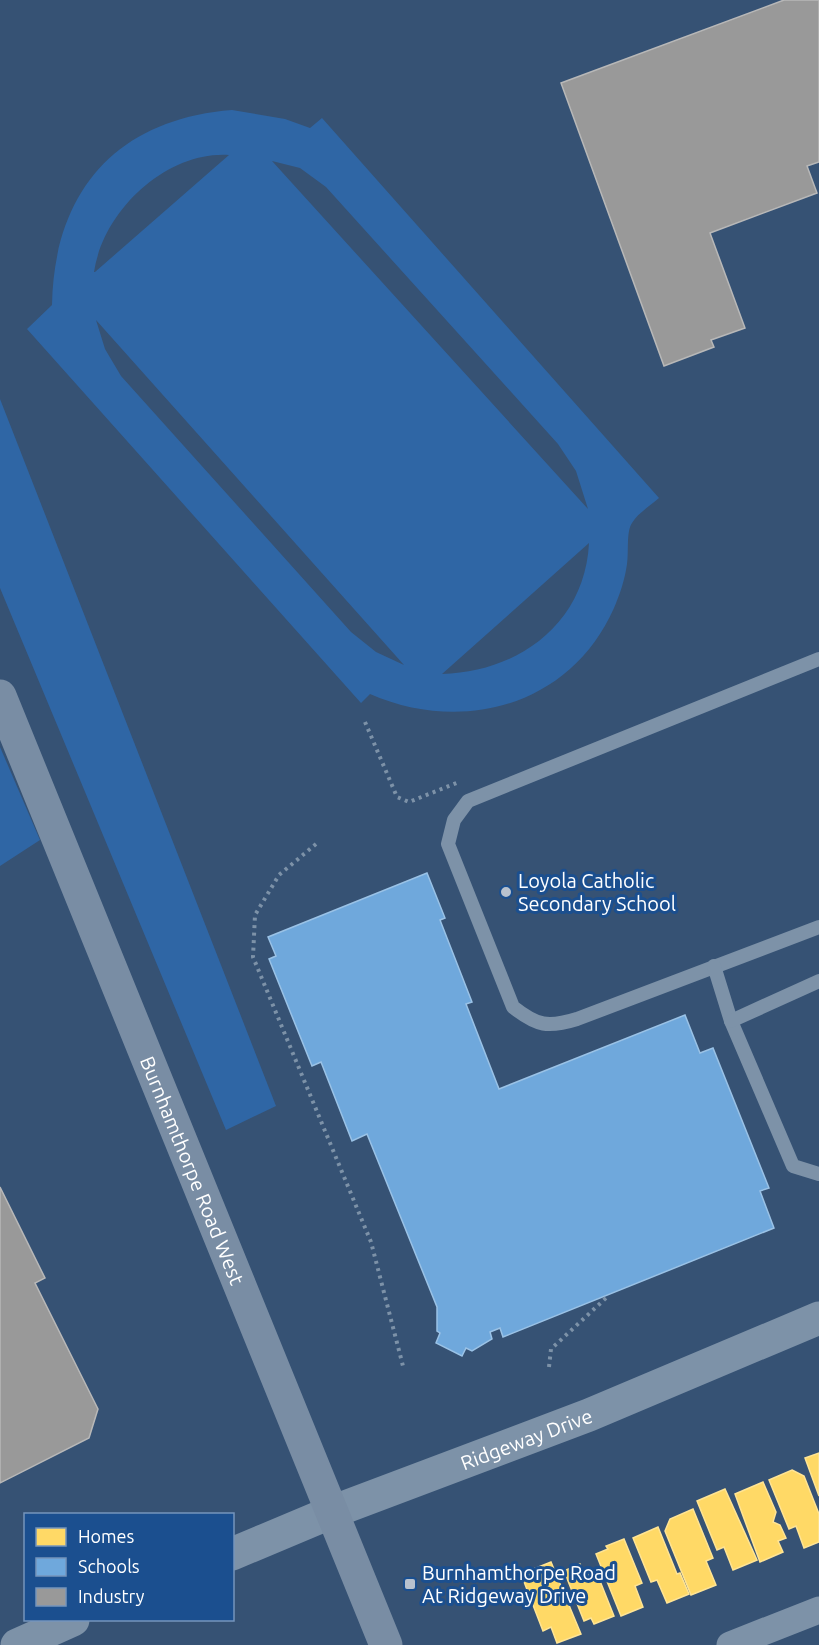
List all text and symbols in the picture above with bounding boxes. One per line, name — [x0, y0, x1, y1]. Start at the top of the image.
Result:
place label: Loyola Catholic Secondary School — [518, 869, 676, 915]
marker: Loyola Catholic Secondary School — [499, 885, 513, 899]
street label: Burnhamthorpe Road West — [136, 1053, 250, 1288]
street label: Ridgeway Drive — [457, 1403, 595, 1474]
legend — [24, 1513, 234, 1621]
text: Homes — [78, 1526, 135, 1546]
text: Schools — [78, 1556, 140, 1576]
place label: Burnhamthorpe Road At Ridgeway Drive — [422, 1561, 616, 1607]
marker: Burnhamthorpe Road At Ridgeway Drive — [403, 1577, 417, 1591]
text: Industry — [78, 1586, 145, 1606]

